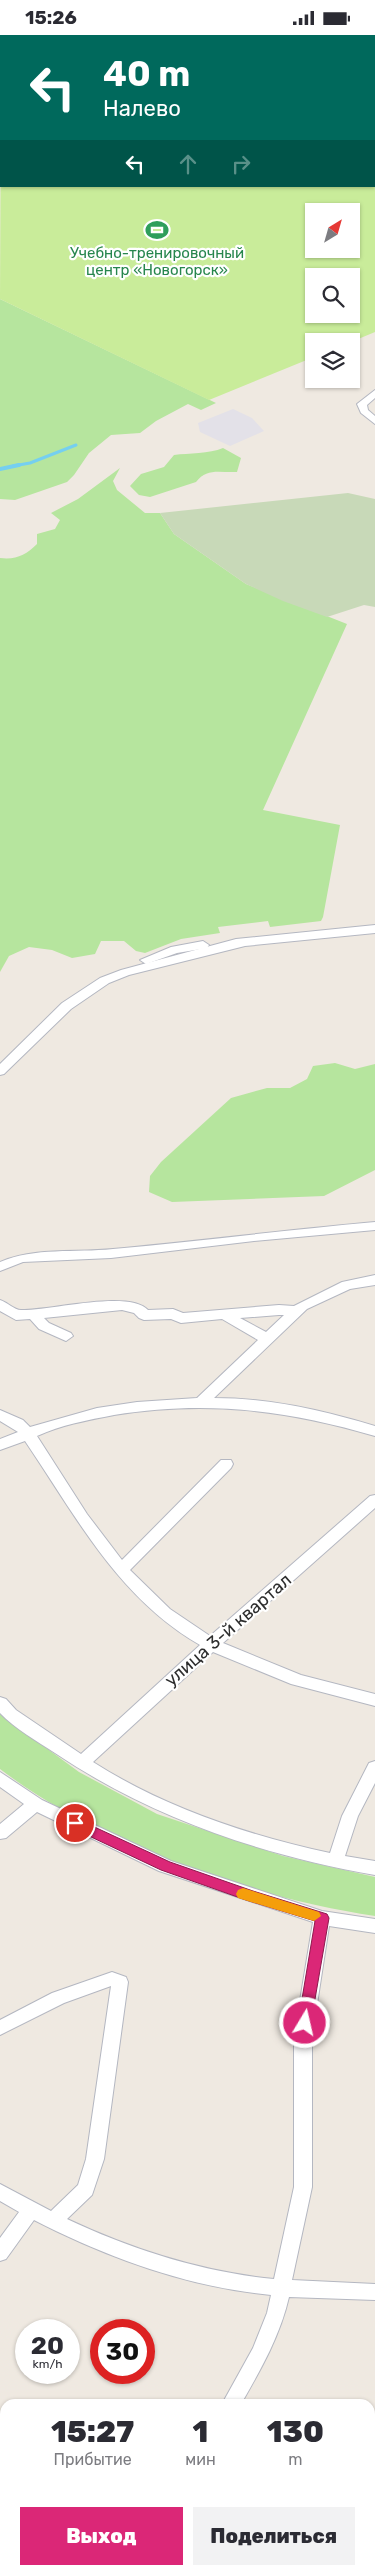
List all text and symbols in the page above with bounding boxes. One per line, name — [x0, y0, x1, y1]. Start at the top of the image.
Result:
text: 15:26 — [25, 6, 77, 29]
text: 40 m — [103, 53, 190, 95]
icon: left — [20, 55, 85, 120]
text: Налево — [103, 95, 181, 122]
icon: left — [121, 150, 149, 178]
icon: ahead — [174, 150, 202, 178]
icon: right — [227, 150, 255, 178]
north arrow — [305, 203, 360, 257]
map controls — [305, 203, 360, 388]
sports icon: Учебно-тренировочный центр «Новогорск» — [144, 217, 170, 243]
place label: Учебно-тренировочный центр «Новогорск» — [70, 244, 244, 279]
button: search — [305, 268, 360, 323]
button: layers — [305, 333, 360, 388]
street label: улица 3-й квартал — [160, 1569, 296, 1691]
pin — [54, 1802, 96, 1844]
icon: arrive — [61, 1809, 89, 1837]
position arrow — [278, 1996, 330, 2048]
speed limit sign: 30 — [90, 2319, 155, 2384]
text: 20 — [31, 2331, 64, 2360]
text: km/h — [33, 2357, 62, 2371]
text: 15:27 — [51, 2414, 134, 2450]
text: 1 — [193, 2414, 208, 2450]
text: 130 — [267, 2414, 324, 2450]
text: Прибытие — [54, 2450, 132, 2469]
text: мин — [185, 2450, 216, 2469]
text: m — [288, 2450, 302, 2469]
button: Выход — [20, 2507, 183, 2565]
button: Поделиться — [193, 2507, 355, 2565]

